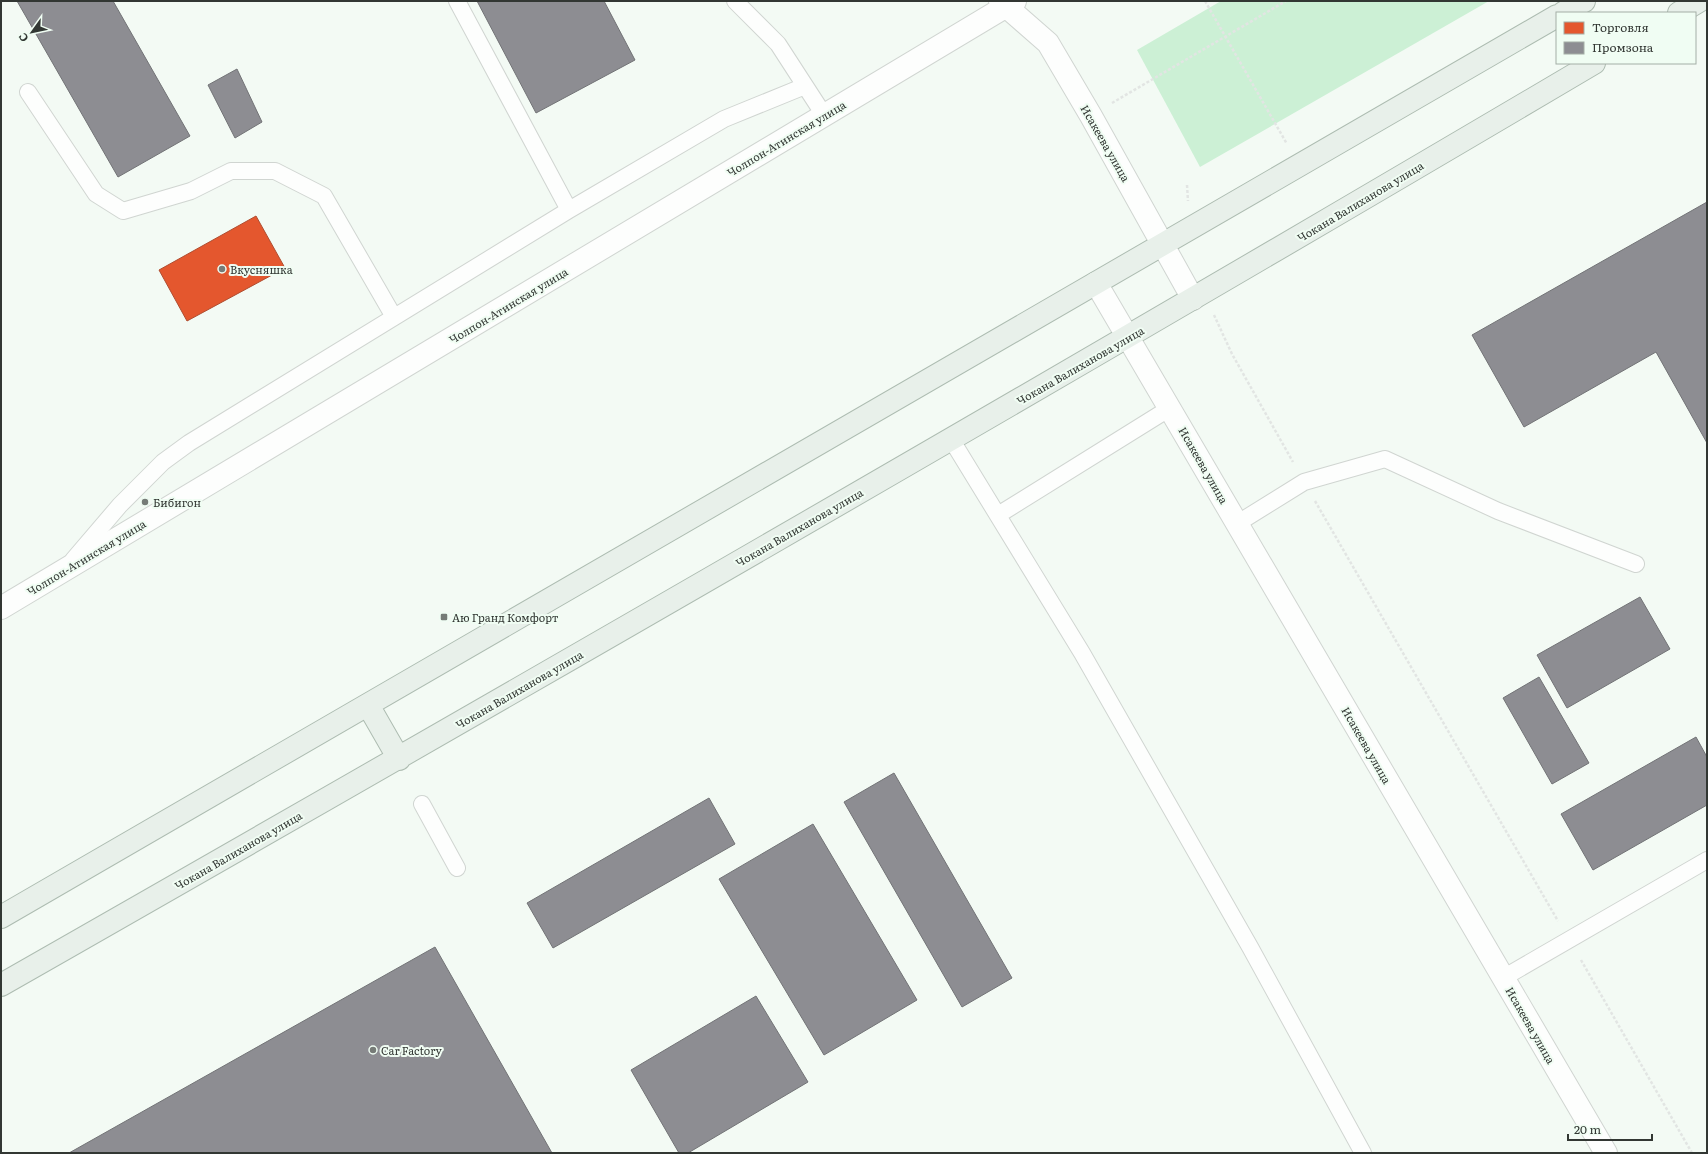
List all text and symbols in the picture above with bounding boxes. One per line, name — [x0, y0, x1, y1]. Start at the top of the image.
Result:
north arrow — [12, 12, 52, 52]
legend — [1556, 12, 1696, 64]
text: Торговля — [1592, 18, 1649, 36]
text: С — [14, 30, 32, 46]
text: Промзона — [1592, 38, 1654, 56]
street label: Чолпон-Атинская улица — [724, 96, 849, 180]
street label: Исакеева улица — [1077, 102, 1135, 184]
street label: Чокана Валиханова улица — [1294, 157, 1426, 245]
place label: Вкусняшка — [230, 261, 293, 277]
street label: Чолпон-Атинская улица — [446, 263, 571, 347]
marker: Вкусняшка — [217, 264, 227, 274]
street label: Чокана Валиханова улица — [1013, 322, 1147, 408]
street label: Исакеева улица — [1175, 424, 1233, 506]
street label: Чокана Валиханова улица — [732, 484, 866, 570]
place label: Бибигон — [153, 494, 201, 510]
marker: Бибигон — [140, 497, 150, 507]
street label: Чолпон-Атинская улица — [24, 515, 149, 599]
place label: Аю Гранд Комфорт — [452, 609, 559, 625]
marker: Аю Гранд Комфорт — [439, 612, 449, 622]
street label: Чокана Валиханова улица — [452, 646, 586, 732]
street label: Исакеева улица — [1338, 704, 1396, 786]
street label: Чокана Валиханова улица — [171, 807, 305, 893]
street label: Исакеева улица — [1502, 984, 1560, 1066]
place label: Car Factory — [381, 1042, 442, 1058]
marker: Car Factory — [368, 1045, 378, 1055]
scale bar — [1568, 1116, 1652, 1142]
text: 20 m — [1574, 1120, 1601, 1138]

